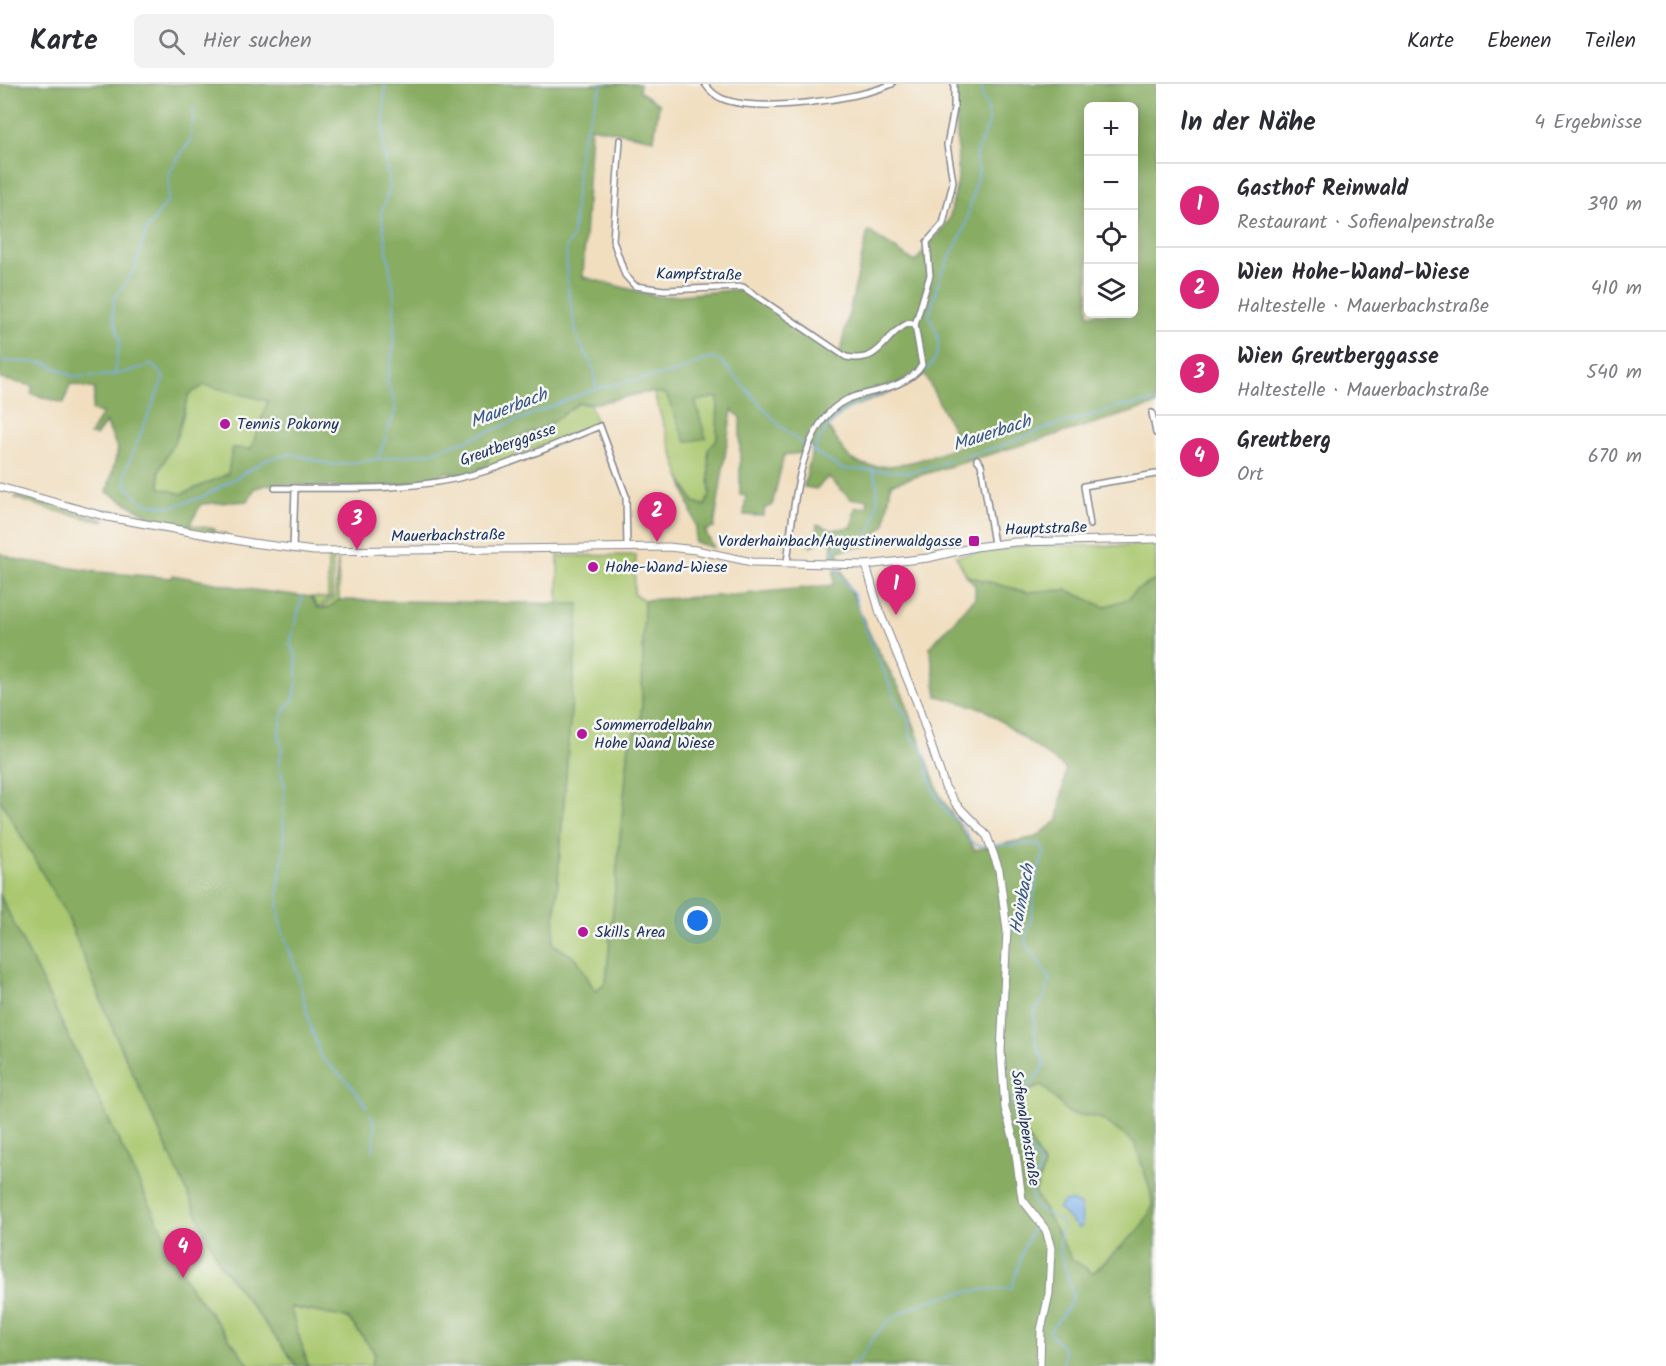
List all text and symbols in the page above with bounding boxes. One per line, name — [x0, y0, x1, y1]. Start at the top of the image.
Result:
search box — [134, 14, 554, 68]
text: Karte — [30, 19, 98, 64]
text: Hier suchen — [203, 24, 312, 59]
icon: search — [155, 25, 188, 58]
text: Karte — [1407, 25, 1454, 58]
text: Ebenen — [1487, 25, 1552, 58]
text: Teilen — [1585, 25, 1636, 58]
map controls — [1084, 102, 1138, 318]
button: + — [1084, 102, 1138, 156]
text: In der Nähe — [1180, 102, 1316, 144]
text: 4 Ergebnisse — [1534, 107, 1642, 139]
button: − — [1084, 156, 1138, 210]
text: Gasthof Reinwald — [1237, 172, 1408, 207]
text: 1 — [1196, 189, 1203, 221]
text: 390 m — [1587, 189, 1642, 221]
text: Restaurant · Sofienalpenstraße — [1237, 207, 1494, 239]
button: locate — [1084, 210, 1138, 264]
text: Wien Hohe-Wand-Wiese — [1237, 256, 1470, 291]
street label: Kampfstraße — [656, 262, 742, 288]
button: layers — [1084, 264, 1138, 318]
text: 2 — [1194, 273, 1205, 305]
text: 410 m — [1591, 273, 1642, 305]
text: Haltestelle · Mauerbachstraße — [1237, 291, 1489, 323]
text: Wien Greutberggasse — [1237, 340, 1439, 375]
text: 3 — [1194, 357, 1205, 389]
text: 540 m — [1586, 357, 1642, 389]
text: Haltestelle · Mauerbachstraße — [1237, 375, 1489, 407]
water label: Mauerbach — [466, 380, 553, 437]
water label: Mauerbach — [949, 407, 1036, 460]
place label: Tennis Pokorny — [237, 412, 339, 437]
marker: Tennis Pokorny — [218, 417, 232, 431]
street label: Greutberggasse — [456, 417, 560, 473]
text: Greutberg — [1237, 424, 1331, 459]
text: 4 — [1194, 441, 1205, 473]
text: 670 m — [1588, 441, 1642, 473]
text: Ort — [1237, 459, 1264, 491]
pin: 2 — [638, 492, 676, 542]
pin: 3 — [338, 500, 376, 550]
street label: Hauptstraße — [1005, 515, 1087, 543]
street label: Mauerbachstraße — [391, 523, 505, 549]
place label: Vorderhainbach/Augustinerwaldgasse — [718, 529, 962, 554]
marker: Vorderhainbach/Augustinerwaldgasse — [967, 534, 981, 548]
place label: Hohe-Wand-Wiese — [605, 555, 728, 580]
marker: Hohe-Wand-Wiese — [586, 560, 600, 574]
pin: 1 — [876, 566, 916, 615]
place label: Sommerrodelbahn Hohe Wand Wiese — [594, 713, 715, 756]
marker: Sommerrodelbahn Hohe Wand Wiese — [575, 727, 589, 741]
water label: Hainbach — [1002, 861, 1044, 936]
your location — [683, 906, 712, 935]
place label: Skills Area — [595, 920, 666, 945]
marker: Skills Area — [576, 925, 590, 939]
street label: Sofienalpenstraße — [1003, 1068, 1047, 1188]
pin: 4 — [164, 1228, 202, 1278]

